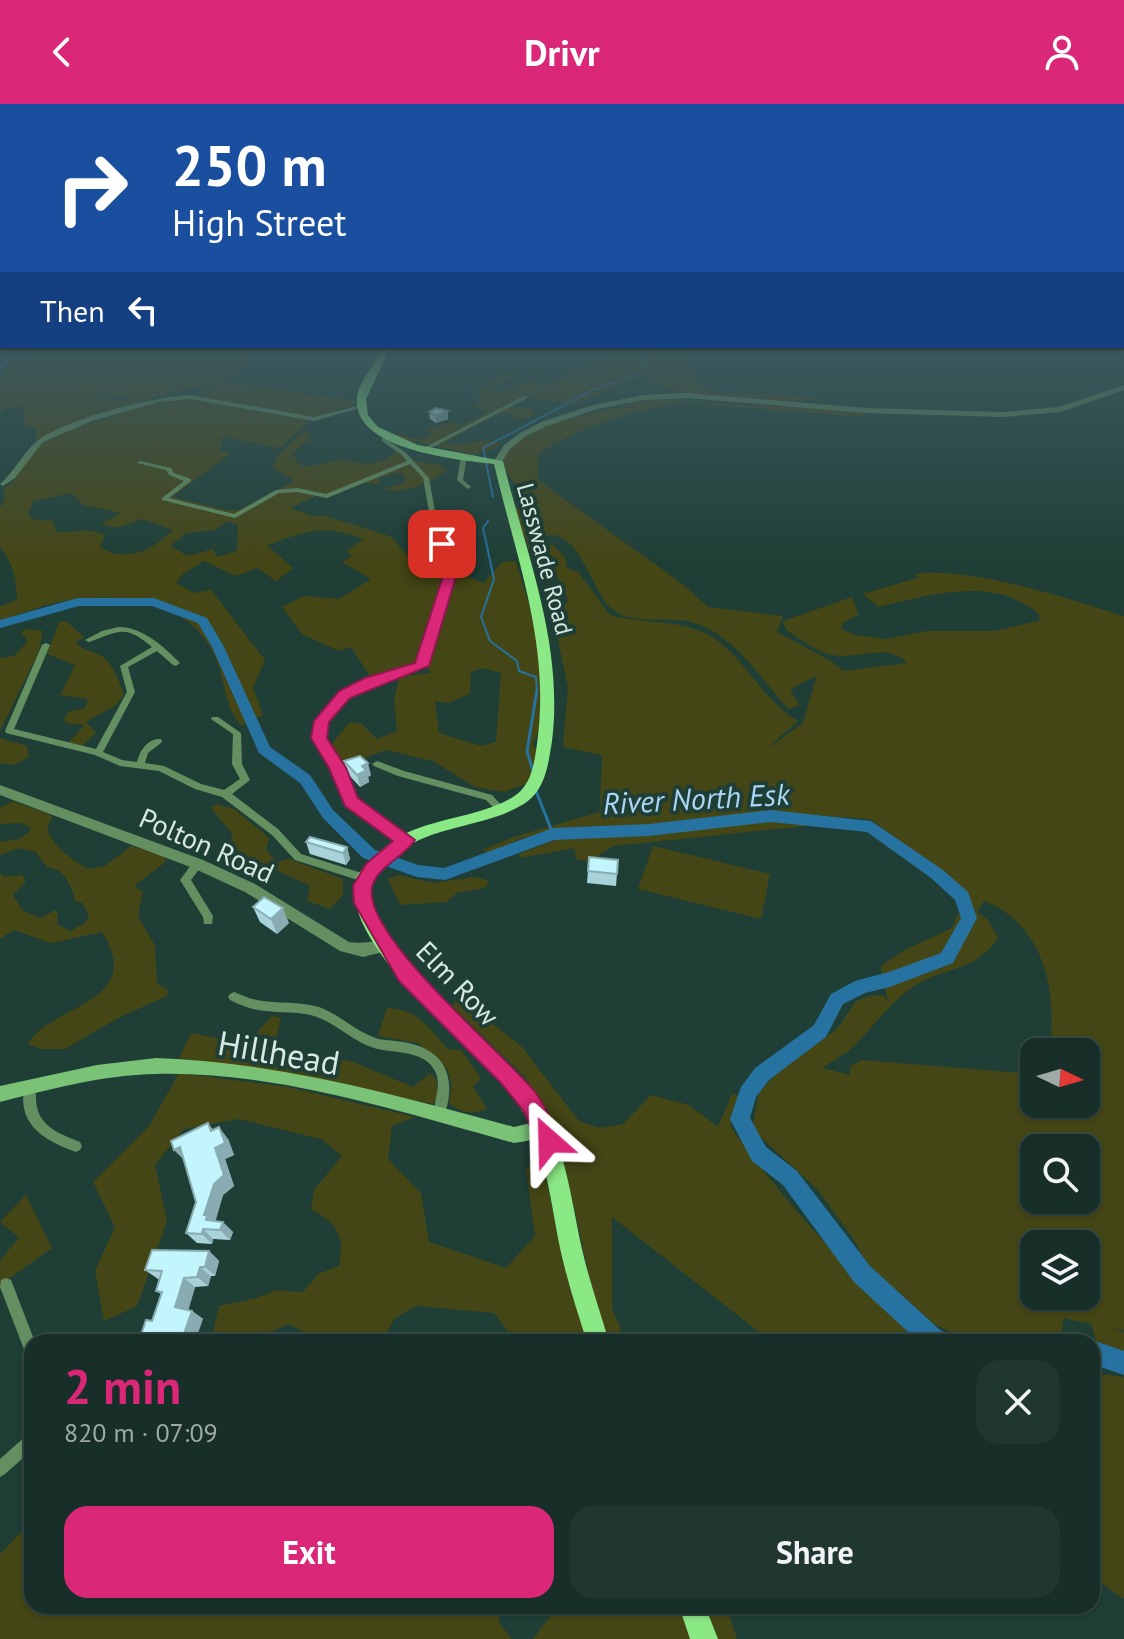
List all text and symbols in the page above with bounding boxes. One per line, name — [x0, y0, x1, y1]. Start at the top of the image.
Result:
text: Drivr — [524, 29, 600, 76]
icon: back — [40, 30, 84, 74]
icon: person — [1040, 30, 1084, 74]
text: 250 m — [172, 129, 327, 201]
icon: right — [40, 136, 144, 240]
text: High Street — [172, 199, 346, 246]
icon: left — [121, 288, 165, 332]
text: Then — [40, 291, 105, 330]
street label: Lasswade Road — [510, 480, 580, 638]
pin — [408, 510, 476, 578]
icon: arrive — [420, 522, 464, 566]
water label: River North Esk — [602, 774, 792, 822]
street label: Polton Road — [134, 799, 280, 891]
street label: Elm Row — [409, 933, 508, 1034]
street label: Hillhead — [215, 1020, 343, 1084]
north arrow — [1020, 1038, 1100, 1118]
map controls — [1020, 1038, 1100, 1310]
position arrow — [507, 1099, 591, 1183]
button: search — [1020, 1134, 1100, 1214]
button: layers — [1020, 1230, 1100, 1310]
text: 2 min — [64, 1355, 181, 1417]
button: close — [976, 1360, 1060, 1444]
text: 820 m · 07:09 — [64, 1416, 218, 1449]
button: Exit — [64, 1506, 554, 1598]
button: Share — [570, 1506, 1060, 1598]

